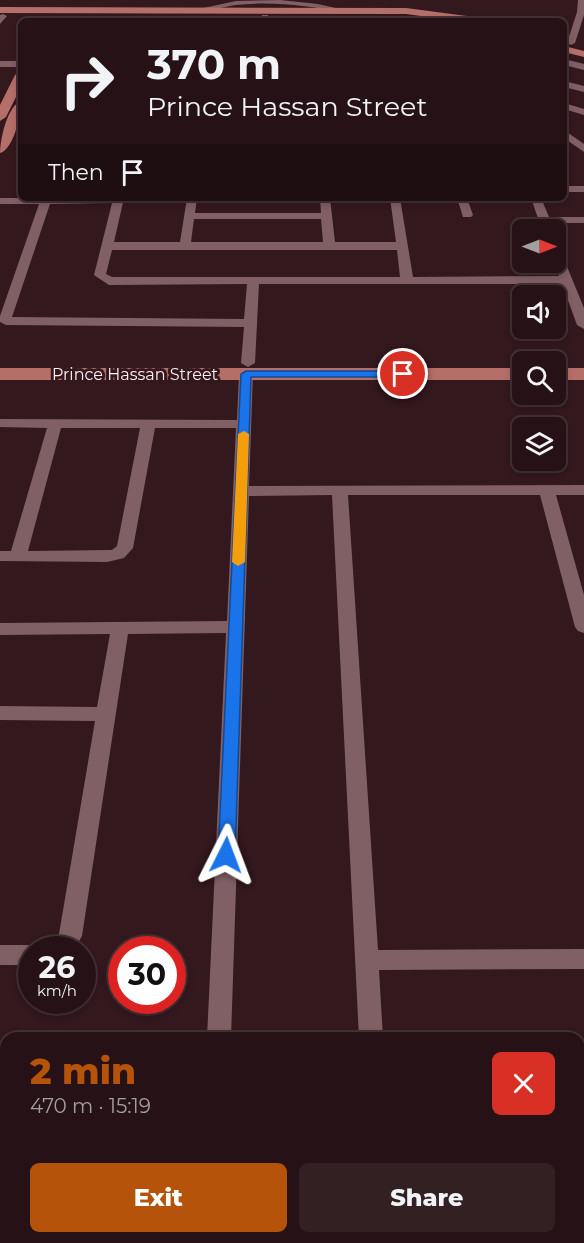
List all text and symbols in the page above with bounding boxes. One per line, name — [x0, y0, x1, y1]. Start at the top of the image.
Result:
text: 370 m — [147, 38, 281, 90]
icon: right — [48, 42, 126, 120]
text: Prince Hassan Street — [147, 90, 427, 123]
icon: arrive — [116, 156, 149, 189]
text: Then — [48, 159, 104, 186]
north arrow — [512, 219, 566, 273]
map controls — [512, 219, 566, 471]
button: sound — [512, 285, 566, 339]
pin — [377, 348, 428, 399]
button: search — [512, 351, 566, 405]
icon: arrive — [386, 357, 419, 390]
street label: Prince Hassan Street — [52, 365, 219, 384]
button: layers — [512, 417, 566, 471]
position arrow — [194, 823, 258, 887]
speed limit sign: 30 — [108, 936, 186, 1014]
text: 26 — [39, 949, 75, 986]
text: km/h — [37, 981, 77, 1000]
text: 2 min — [30, 1049, 136, 1093]
button: close — [492, 1052, 555, 1115]
text: 470 m · 15:19 — [30, 1094, 151, 1118]
button: Exit — [30, 1163, 287, 1232]
button: Share — [299, 1163, 555, 1232]

